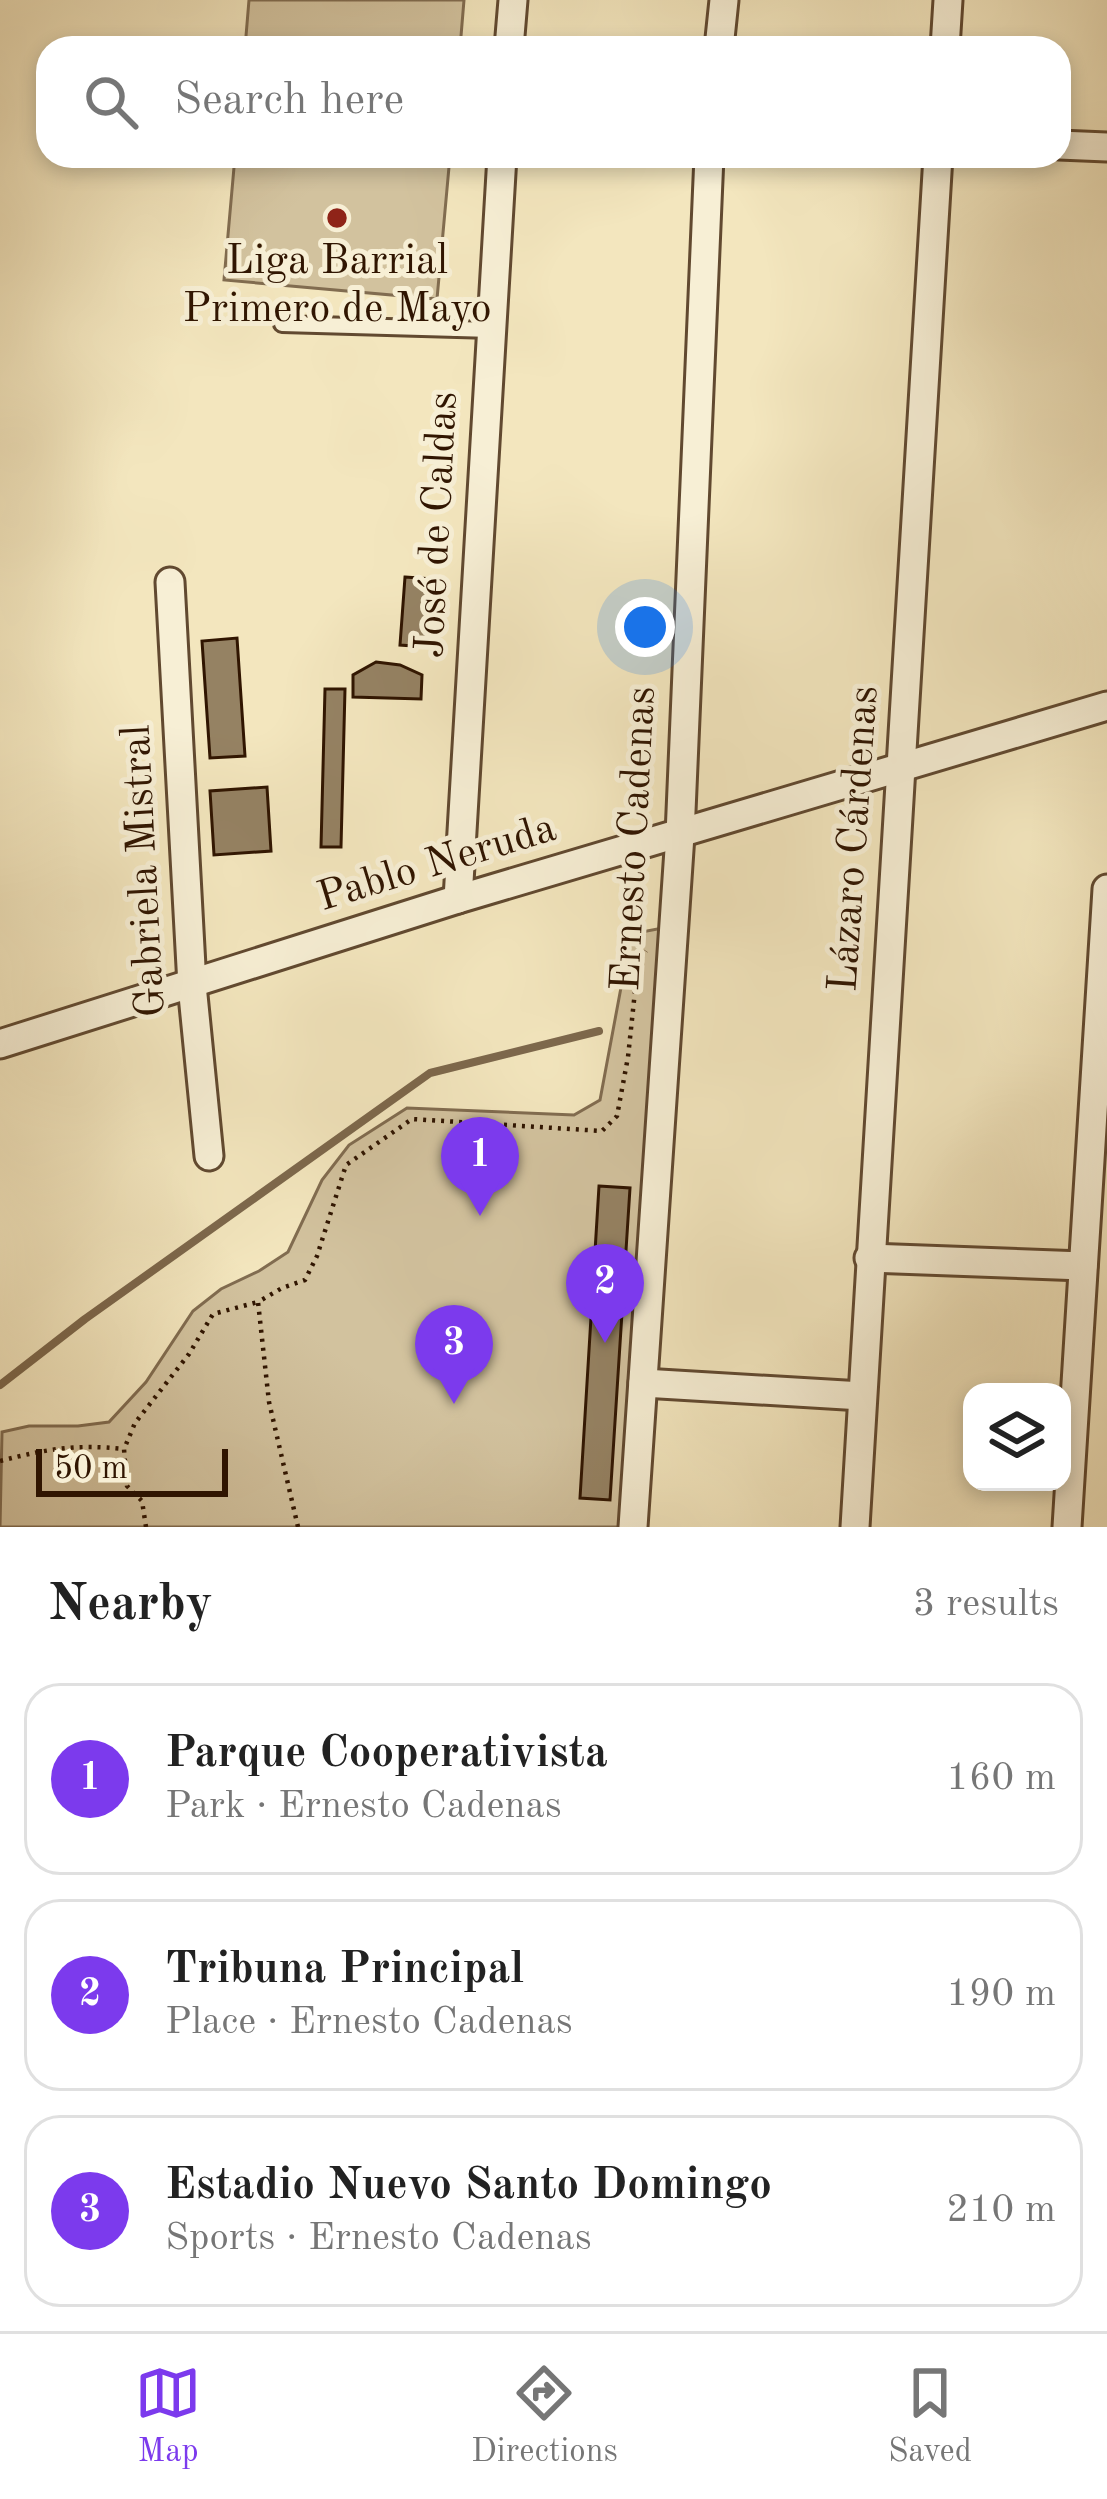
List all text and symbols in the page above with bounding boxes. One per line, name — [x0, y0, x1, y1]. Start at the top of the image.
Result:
search box — [36, 36, 1071, 168]
icon: search — [78, 69, 144, 135]
text: Search here — [174, 79, 404, 124]
marker: Liga Barrial Primero de Mayo — [324, 205, 350, 231]
place label: Liga Barrial Primero de Mayo — [183, 241, 491, 331]
street label: José de Caldas — [410, 391, 466, 659]
your location — [615, 597, 675, 657]
street label: Lázaro Cárdenas — [823, 684, 887, 994]
street label: Ernesto Cadenas — [606, 685, 664, 993]
street label: Gabriela Mistral — [116, 724, 174, 1018]
street label: Pablo Neruda — [313, 808, 561, 920]
pin: 1 — [441, 1117, 519, 1216]
pin: 2 — [566, 1244, 644, 1343]
pin: 3 — [415, 1305, 493, 1404]
map controls — [963, 1383, 1071, 1491]
button: layers — [963, 1383, 1071, 1491]
scale bar — [36, 1443, 228, 1496]
text: 50 m — [54, 1453, 128, 1486]
text: Nearby — [48, 1580, 213, 1631]
text: 3 results — [913, 1585, 1059, 1624]
text: Parque Cooperativista — [165, 1732, 608, 1777]
text: 1 — [79, 1759, 101, 1798]
text: 160 m — [946, 1759, 1056, 1798]
text: Park · Ernesto Cadenas — [165, 1787, 562, 1826]
text: Tribuna Principal — [165, 1948, 524, 1993]
text: 2 — [79, 1975, 101, 2014]
text: 190 m — [946, 1975, 1056, 2014]
text: Place · Ernesto Cadenas — [165, 2003, 573, 2042]
text: Estadio Nuevo Santo Domingo — [165, 2164, 772, 2209]
text: 3 — [79, 2191, 101, 2230]
text: 210 m — [946, 2191, 1056, 2230]
text: Sports · Ernesto Cadenas — [165, 2219, 592, 2258]
tab: Map — [135, 2360, 201, 2473]
tab: Directions — [471, 2360, 618, 2473]
tab: Saved — [888, 2360, 972, 2473]

